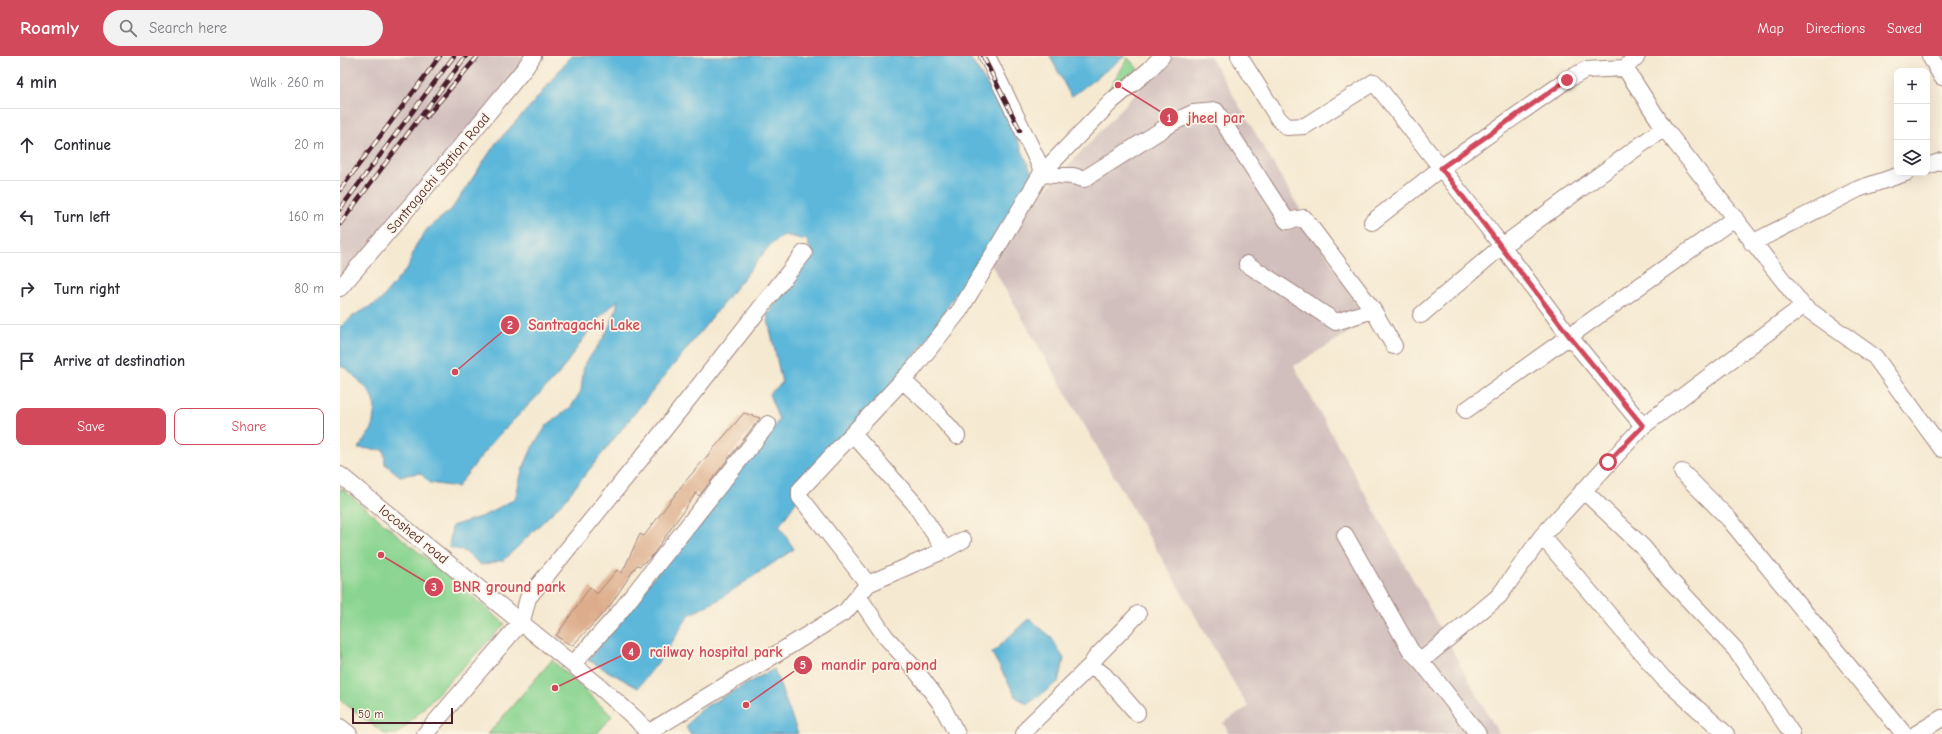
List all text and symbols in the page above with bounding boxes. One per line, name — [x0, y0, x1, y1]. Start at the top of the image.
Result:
search box — [103, 10, 383, 46]
text: Roamly — [20, 17, 79, 39]
icon: search — [117, 17, 139, 39]
text: Search here — [149, 19, 227, 37]
text: Map — [1757, 20, 1784, 37]
text: Directions — [1806, 20, 1865, 37]
text: Saved — [1887, 20, 1922, 37]
map controls — [1894, 68, 1930, 176]
button: + — [1894, 68, 1930, 104]
route end — [1558, 71, 1576, 89]
text: 4 min — [16, 73, 57, 92]
text: Walk · 260 m — [250, 75, 324, 90]
callout: jheel par — [1159, 104, 1252, 131]
button: − — [1894, 104, 1930, 140]
text: jheel par — [1186, 109, 1244, 127]
street label: Santragachi Station Road — [383, 110, 494, 237]
text: 1 — [1167, 111, 1172, 125]
icon: ahead — [16, 134, 38, 156]
text: Continue — [54, 136, 111, 154]
text: 20 m — [294, 137, 324, 152]
button: layers — [1894, 140, 1930, 176]
icon: left — [16, 206, 38, 228]
text: Turn left — [54, 208, 110, 226]
text: 160 m — [289, 209, 324, 224]
icon: right — [16, 278, 38, 300]
text: Turn right — [54, 280, 120, 298]
text: 80 m — [294, 281, 324, 296]
callout: Santragachi Lake — [500, 312, 648, 339]
text: Santragachi Lake — [528, 316, 640, 334]
text: 2 — [507, 318, 513, 332]
icon: arrive — [16, 350, 38, 372]
text: Arrive at destination — [54, 352, 185, 370]
button: Save — [16, 408, 166, 445]
button: Share — [174, 408, 324, 445]
route start — [1599, 453, 1617, 471]
street label: locoshed road — [376, 501, 452, 568]
callout: BNR ground park — [424, 573, 573, 600]
text: BNR ground park — [453, 578, 566, 596]
text: 3 — [431, 580, 437, 594]
callout: railway hospital park — [621, 638, 790, 665]
text: railway hospital park — [650, 643, 783, 661]
text: 4 — [628, 645, 634, 659]
callout: mandir para pond — [793, 651, 945, 678]
text: mandir para pond — [821, 656, 937, 674]
text: 5 — [800, 658, 806, 672]
scale bar — [352, 706, 453, 725]
text: 50 m — [358, 708, 383, 721]

